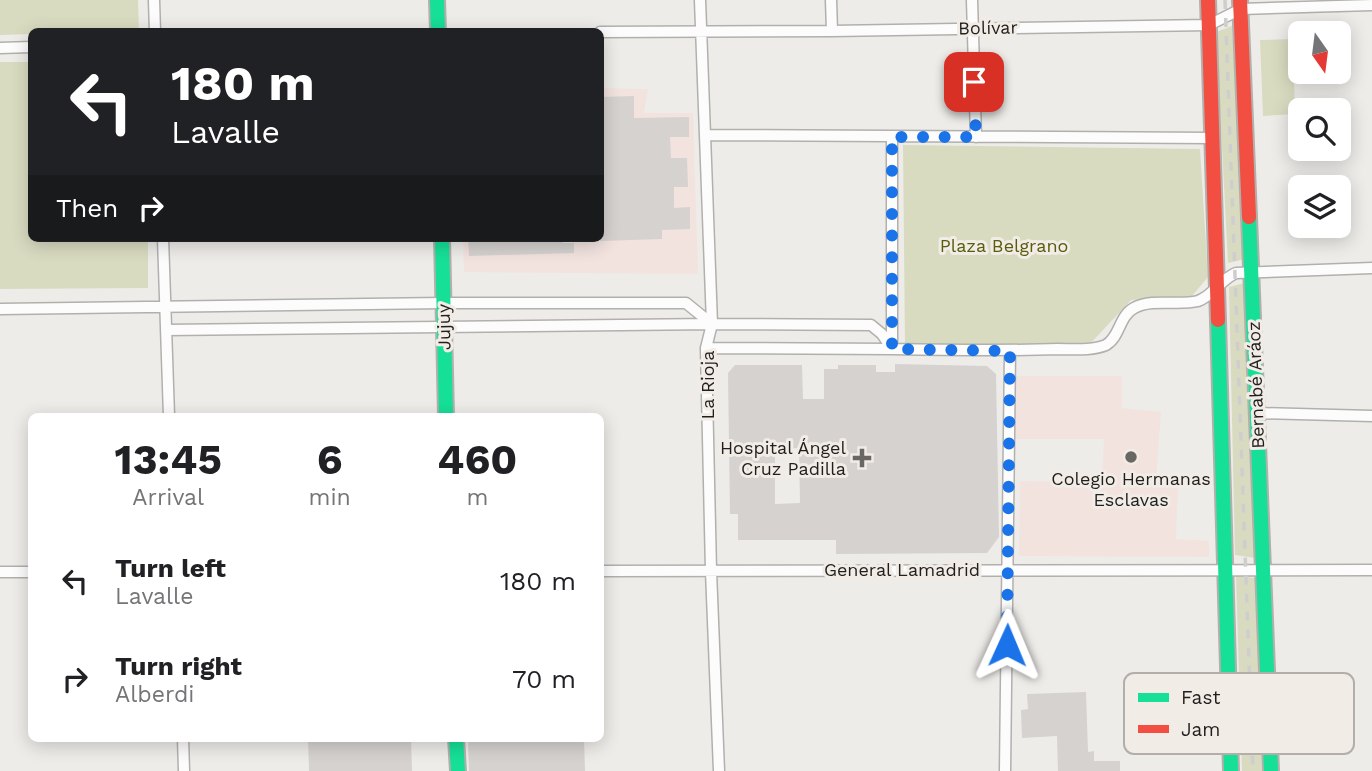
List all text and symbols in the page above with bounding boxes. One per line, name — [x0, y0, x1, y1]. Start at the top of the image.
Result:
street label: Bolívar — [958, 16, 1018, 39]
north arrow — [1288, 21, 1351, 84]
map controls — [1288, 21, 1351, 238]
pin — [944, 52, 1004, 112]
text: 180 m — [171, 54, 315, 112]
icon: left — [56, 56, 147, 147]
icon: arrive — [955, 63, 993, 101]
button: search — [1288, 98, 1351, 161]
text: Lavalle — [171, 113, 280, 151]
button: layers — [1288, 175, 1351, 238]
icon: right — [132, 189, 170, 227]
text: Then — [56, 193, 118, 223]
park label: Plaza Belgrano — [940, 235, 1068, 256]
street label: Jujuy — [433, 303, 454, 350]
street label: Bernabé Aráoz — [1243, 321, 1268, 449]
street label: La Rioja — [697, 350, 718, 420]
text: 13:45 — [115, 435, 222, 484]
text: 6 — [317, 435, 343, 484]
text: 460 — [437, 435, 517, 484]
place label: Hospital Ángel Cruz Padilla — [720, 437, 846, 479]
marker: Hospital Ángel Cruz Padilla — [852, 448, 872, 468]
marker: Colegio Hermanas Esclavas — [1123, 449, 1139, 465]
place label: Colegio Hermanas Esclavas — [1051, 468, 1211, 510]
text: Arrival — [132, 484, 204, 511]
text: min — [308, 484, 351, 511]
text: m — [466, 484, 488, 511]
text: Turn left — [115, 553, 226, 583]
street label: General Lamadrid — [824, 559, 980, 580]
icon: left — [56, 562, 94, 600]
text: 180 m — [500, 566, 576, 596]
text: Lavalle — [115, 583, 193, 610]
position arrow — [970, 608, 1044, 682]
text: Turn right — [115, 651, 242, 681]
icon: right — [56, 660, 94, 698]
text: 70 m — [512, 664, 576, 694]
legend — [1124, 673, 1354, 754]
text: Alberdi — [115, 681, 194, 708]
text: Fast — [1181, 686, 1220, 709]
text: Jam — [1181, 718, 1220, 741]

